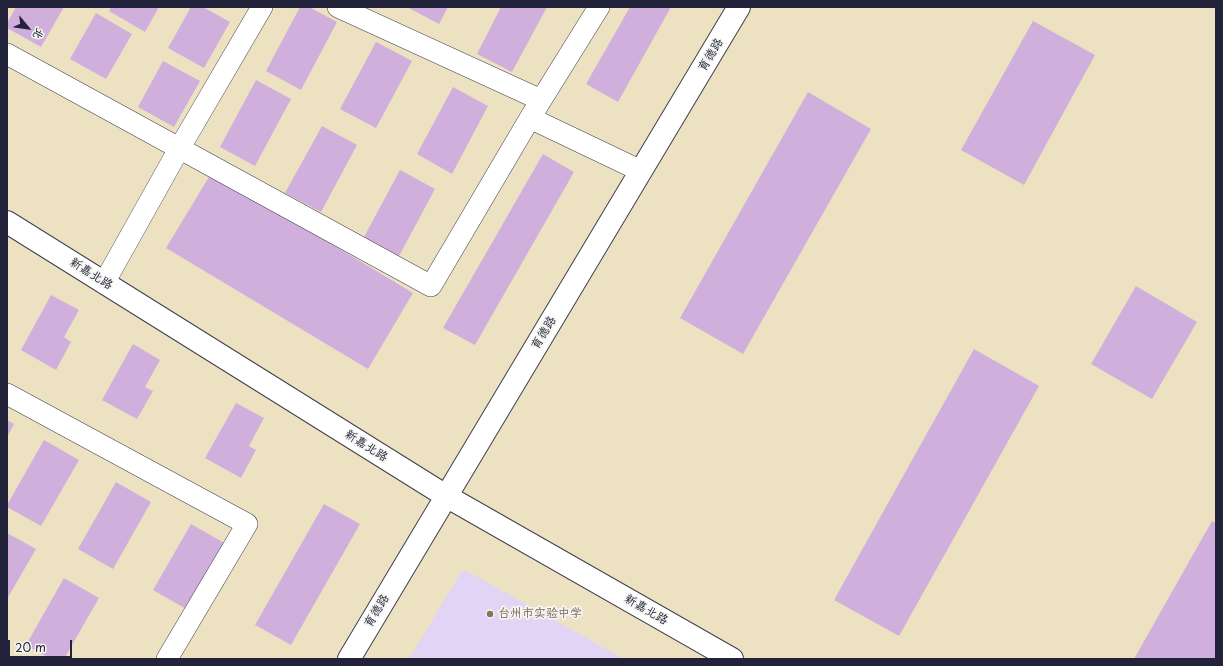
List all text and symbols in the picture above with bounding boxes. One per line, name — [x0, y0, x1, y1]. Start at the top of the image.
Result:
north arrow — [8, 8, 48, 48]
text: 北 — [29, 25, 49, 43]
street label: 育德路 — [696, 36, 726, 74]
street label: 新嘉北路 — [67, 255, 115, 293]
street label: 育德路 — [529, 314, 559, 352]
street label: 新嘉北路 — [342, 427, 390, 465]
street label: 育德路 — [362, 592, 392, 630]
street label: 新嘉北路 — [622, 592, 670, 628]
place label: 台州市实验中学 — [498, 607, 582, 621]
marker: 台州市实验中学 — [485, 609, 495, 619]
scale bar — [10, 632, 74, 658]
text: 20 m — [15, 638, 46, 656]

